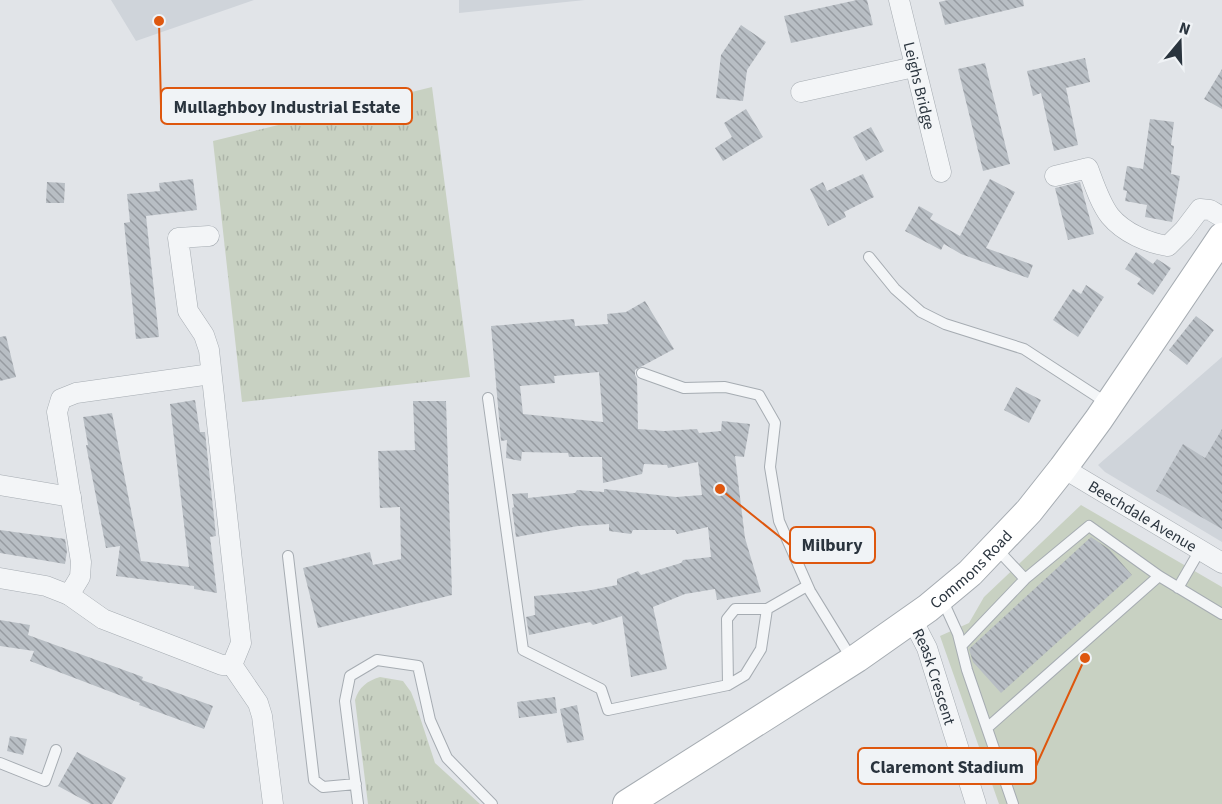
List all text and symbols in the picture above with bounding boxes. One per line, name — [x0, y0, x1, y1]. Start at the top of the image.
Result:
north arrow — [1150, 12, 1210, 72]
text: N — [1176, 17, 1193, 41]
street label: Leighs Bridge — [898, 39, 940, 132]
callout: Mullaghboy Industrial Estate — [161, 88, 412, 124]
text: Mullaghboy Industrial Estate — [174, 95, 400, 120]
street label: Beechdale Avenue — [1084, 476, 1201, 558]
street label: Commons Road — [925, 525, 1017, 614]
callout: Milbury — [790, 527, 875, 563]
text: Milbury — [801, 533, 863, 558]
street label: Reask Crescent — [907, 625, 961, 728]
callout: Claremont Stadium — [858, 748, 1036, 784]
text: Claremont Stadium — [870, 755, 1024, 780]

